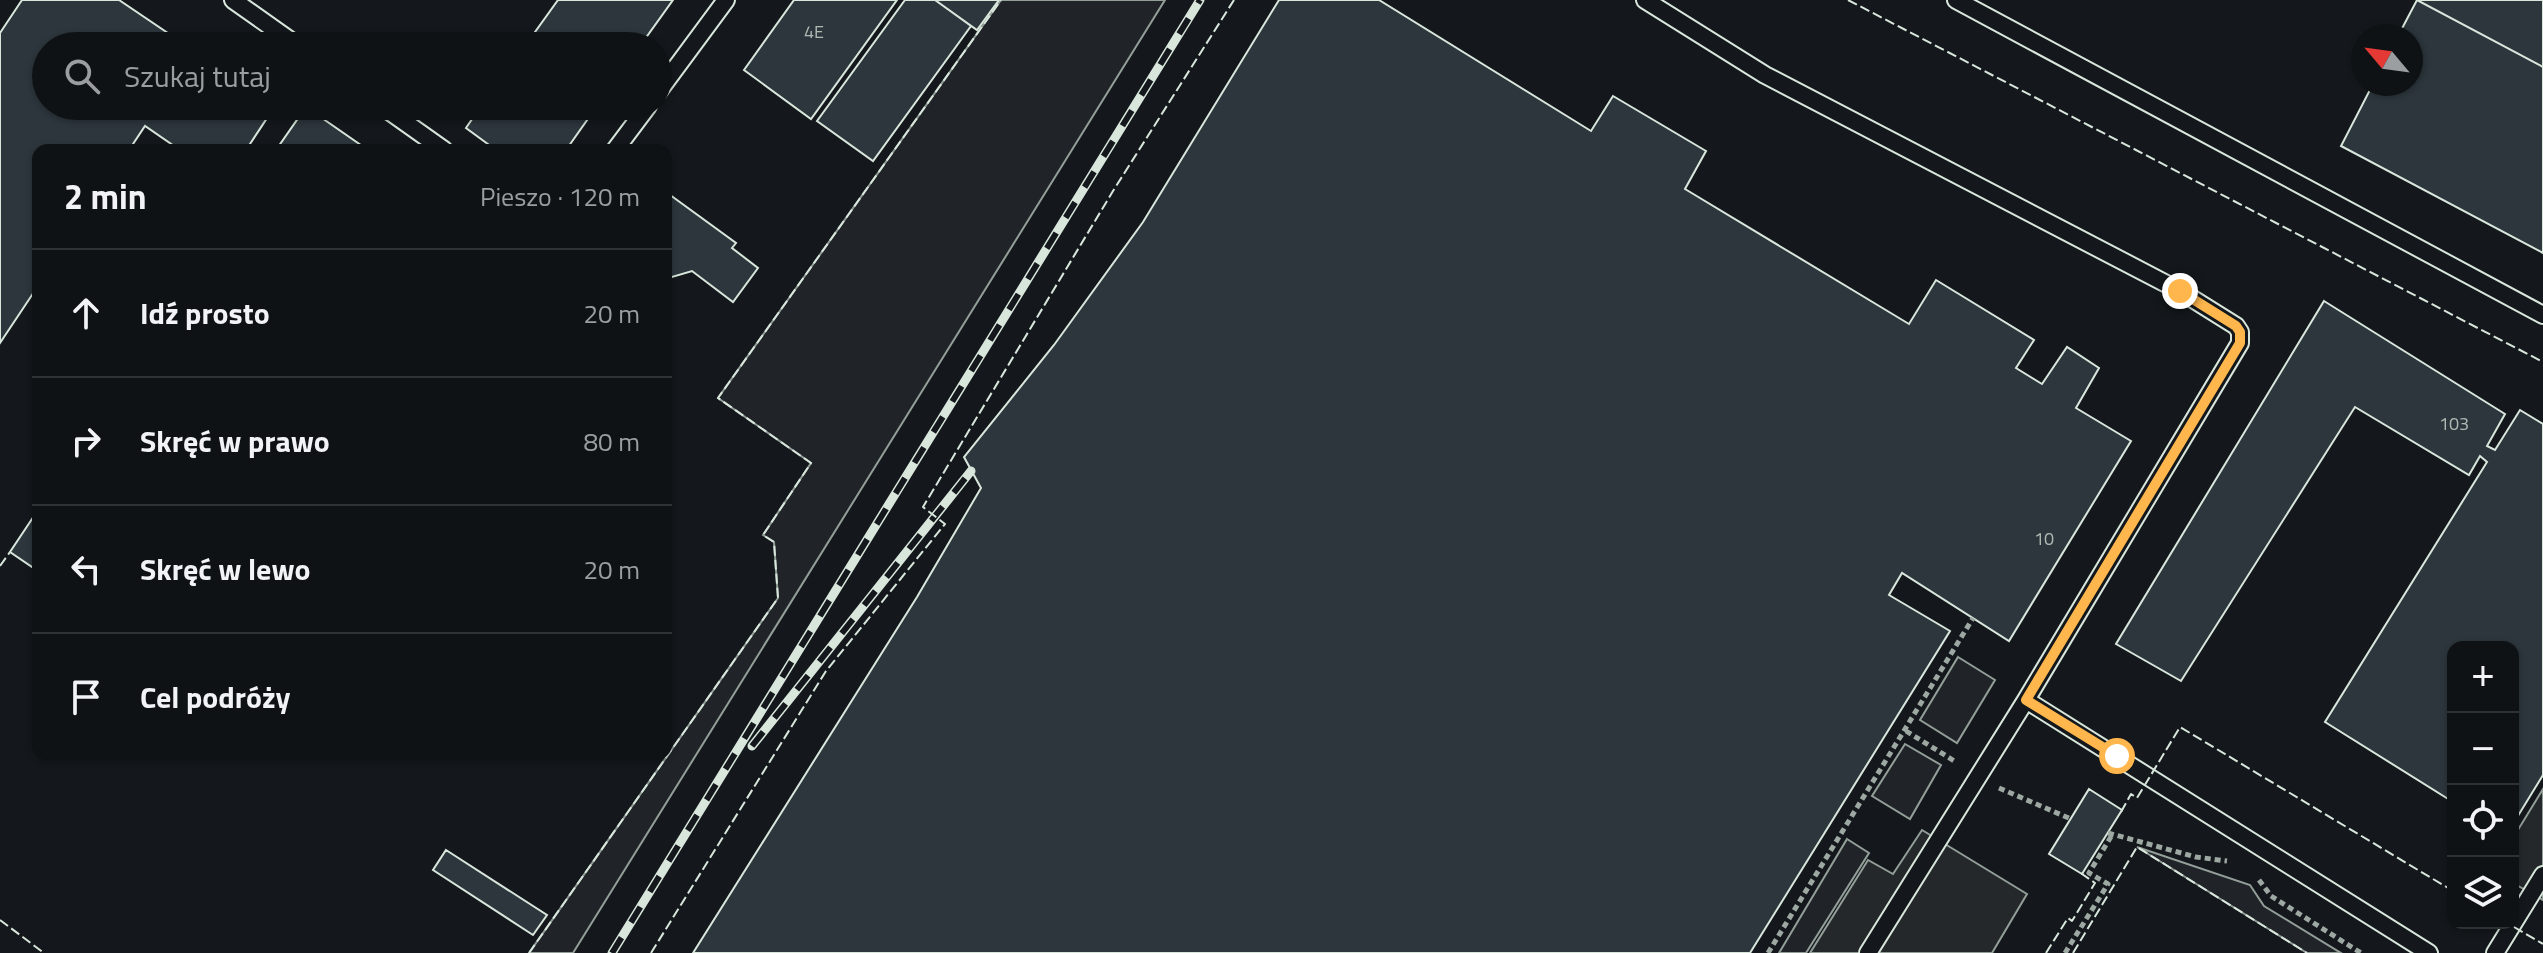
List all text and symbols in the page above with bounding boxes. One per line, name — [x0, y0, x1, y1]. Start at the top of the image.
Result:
house number: 4E — [804, 18, 824, 45]
north arrow — [2351, 24, 2423, 96]
search box — [32, 32, 672, 120]
text: Szukaj tutaj — [124, 53, 271, 99]
icon: search — [60, 54, 104, 98]
text: 2 min — [64, 170, 147, 222]
text: Pieszo · 120 m — [480, 177, 640, 216]
route end — [2162, 273, 2198, 309]
text: Idź prosto — [140, 290, 270, 336]
icon: ahead — [64, 291, 108, 335]
text: 20 m — [583, 294, 640, 333]
house number: 103 — [2439, 410, 2469, 437]
text: Skręć w prawo — [140, 418, 330, 464]
icon: right — [64, 419, 108, 463]
text: 80 m — [583, 422, 640, 461]
house number: 10 — [2034, 525, 2054, 552]
text: Skręć w lewo — [140, 546, 311, 592]
icon: left — [64, 547, 108, 591]
text: 20 m — [583, 550, 640, 589]
map controls — [2447, 641, 2519, 929]
button: + — [2447, 641, 2519, 713]
text: Cel podróży — [140, 674, 291, 720]
icon: arrive — [64, 675, 108, 719]
button: − — [2447, 713, 2519, 785]
route start — [2099, 738, 2135, 774]
button: locate — [2447, 785, 2519, 857]
button: layers — [2447, 857, 2519, 929]

